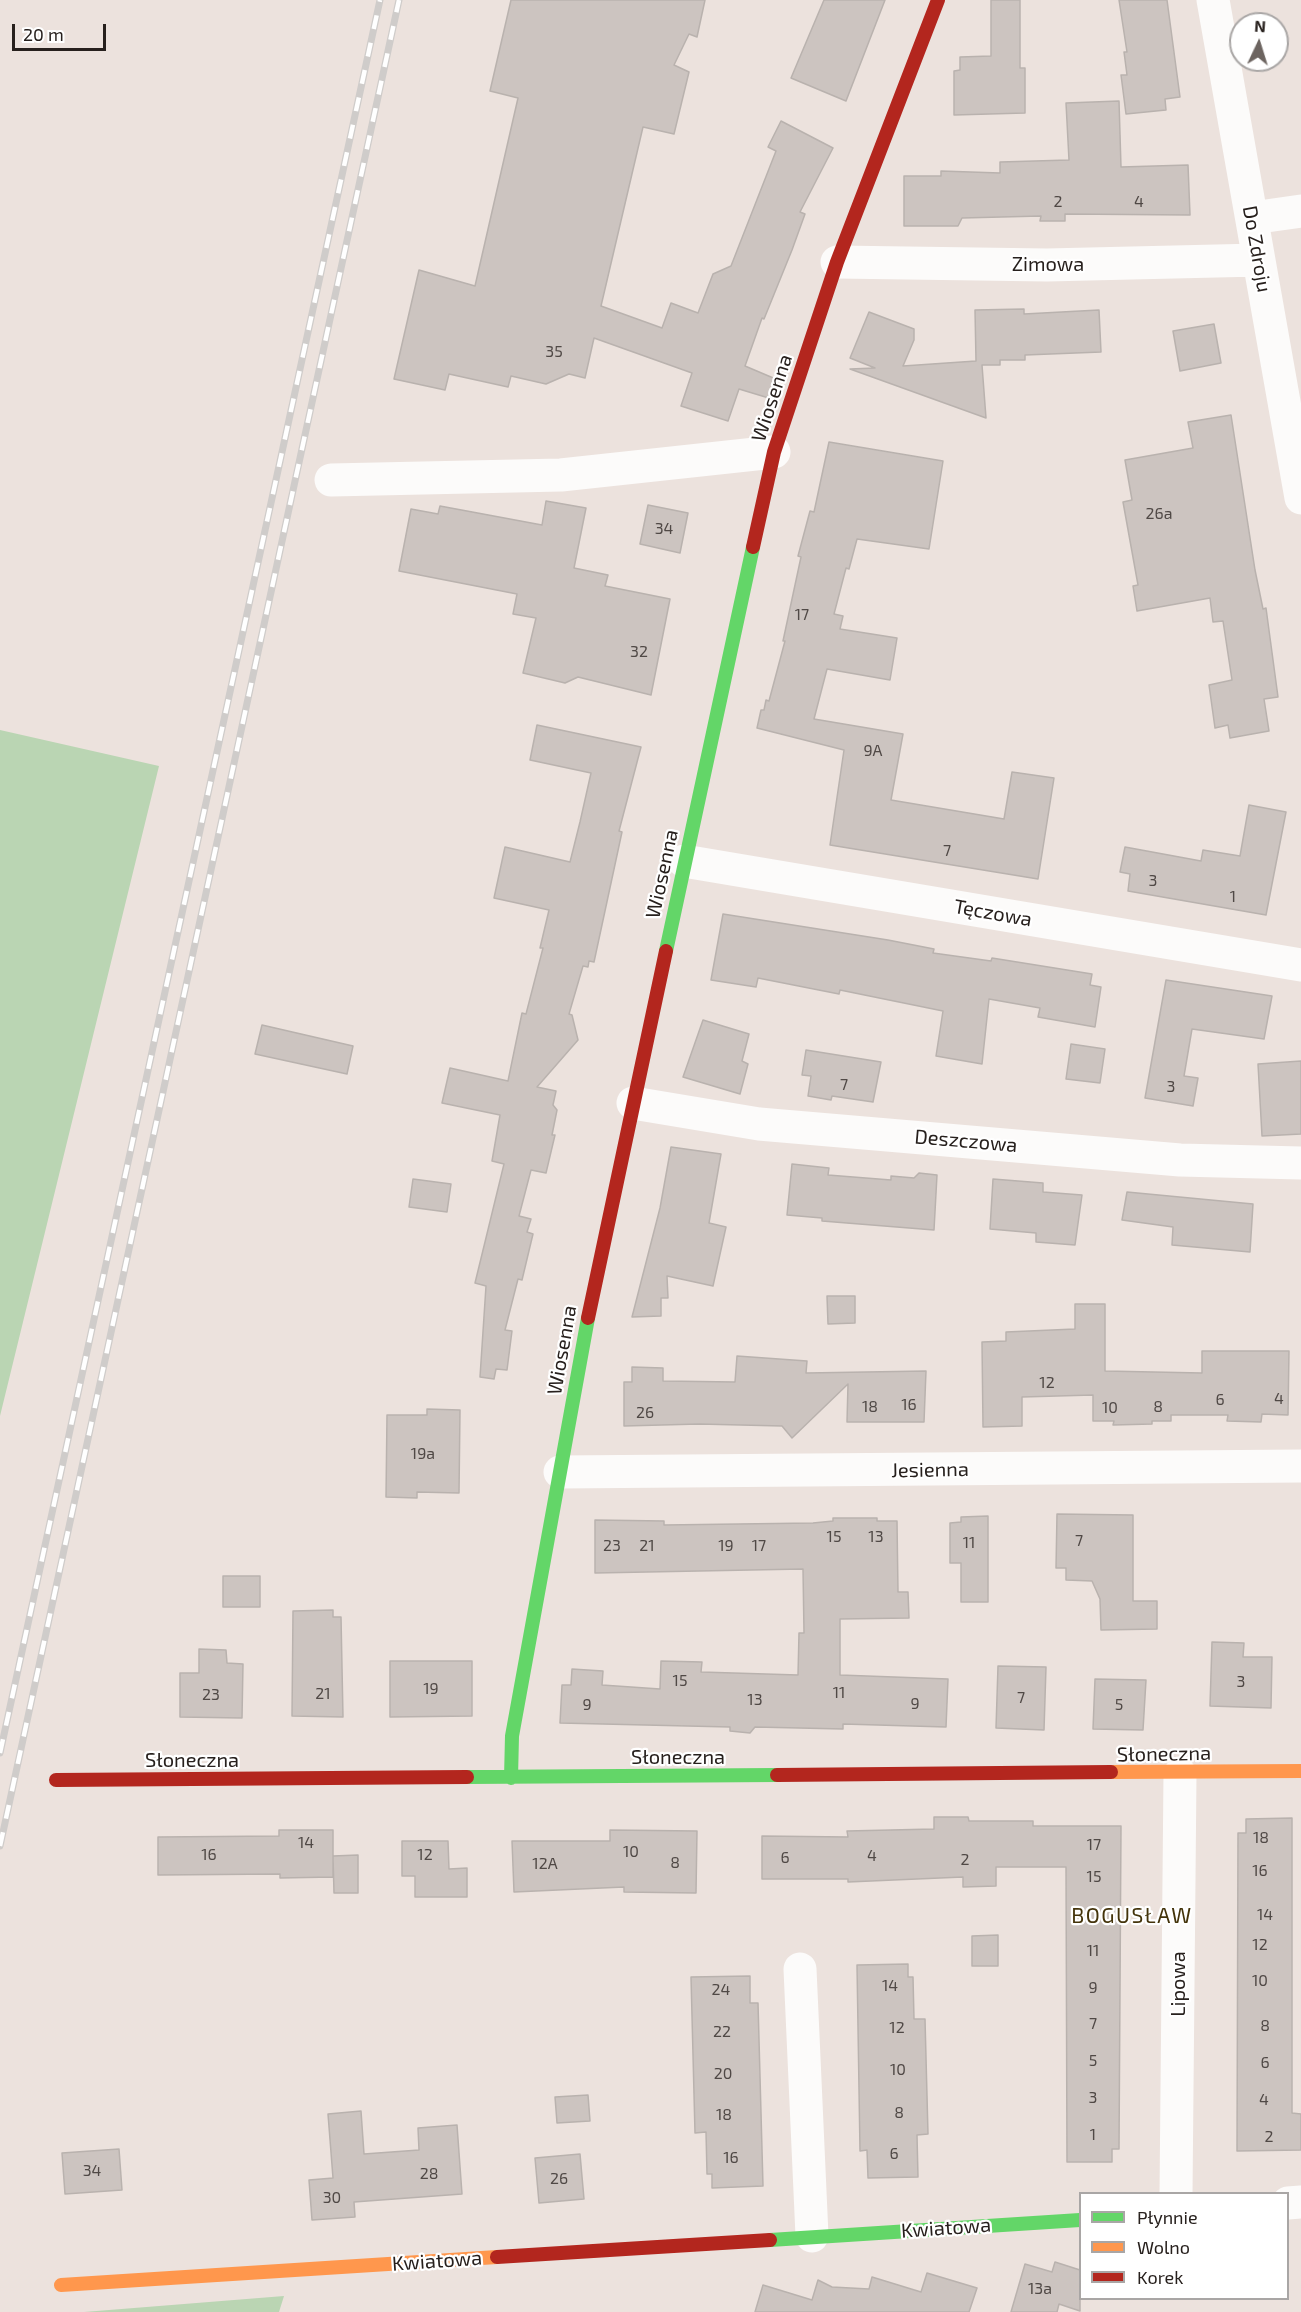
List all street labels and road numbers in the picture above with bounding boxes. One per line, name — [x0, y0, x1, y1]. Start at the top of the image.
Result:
street label: Do Zdroju — [1238, 204, 1276, 294]
street label: Zimowa — [1012, 252, 1084, 276]
street label: Wiosenna — [747, 351, 797, 445]
street label: Wiosenna — [641, 827, 683, 921]
street label: Tęczowa — [952, 894, 1034, 932]
street label: Deszczowa — [914, 1125, 1018, 1157]
street label: Wiosenna — [542, 1303, 582, 1397]
street label: Jesienna — [891, 1457, 969, 1483]
street label: Słoneczna — [1117, 1741, 1211, 1767]
street label: Słoneczna — [631, 1745, 725, 1769]
street label: Słoneczna — [145, 1748, 239, 1772]
street label: Lipowa — [1166, 1951, 1190, 2017]
street label: Kwiatowa — [900, 2213, 992, 2243]
street label: Kwiatowa — [391, 2246, 483, 2276]

